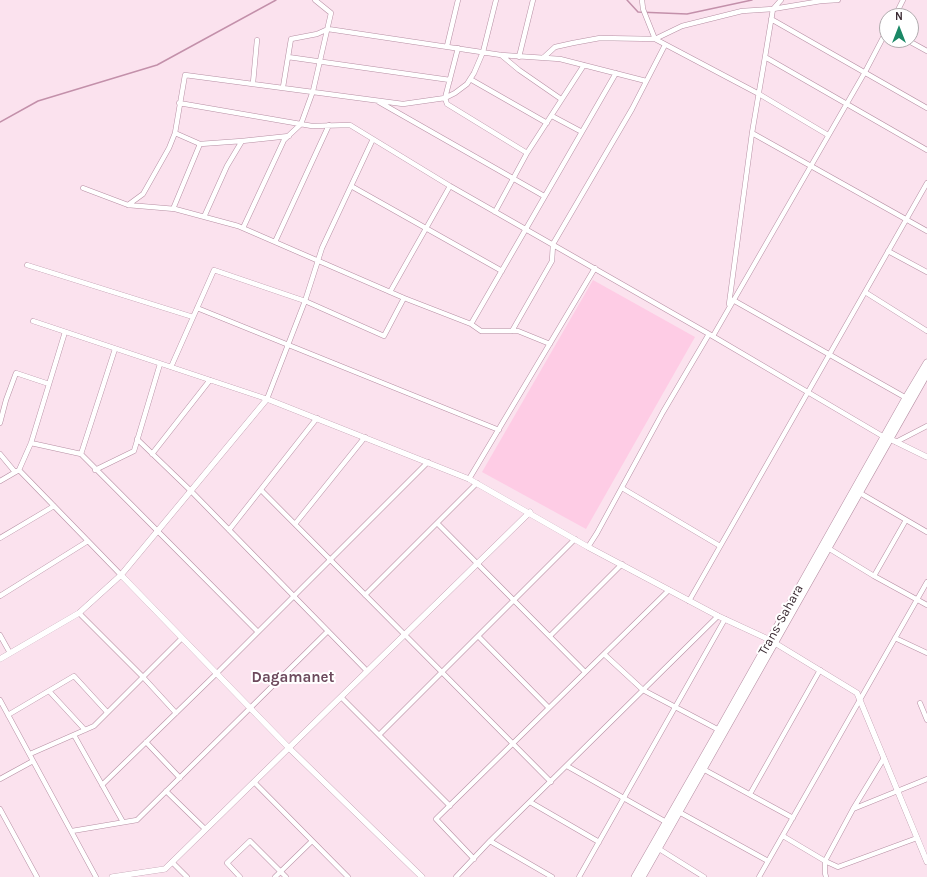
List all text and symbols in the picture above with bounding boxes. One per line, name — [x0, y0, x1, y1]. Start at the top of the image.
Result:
north arrow — [879, 8, 919, 48]
text: N — [895, 10, 903, 23]
street label: Trans-Sahara — [755, 582, 807, 658]
district label: Dagamanet — [252, 669, 334, 687]

